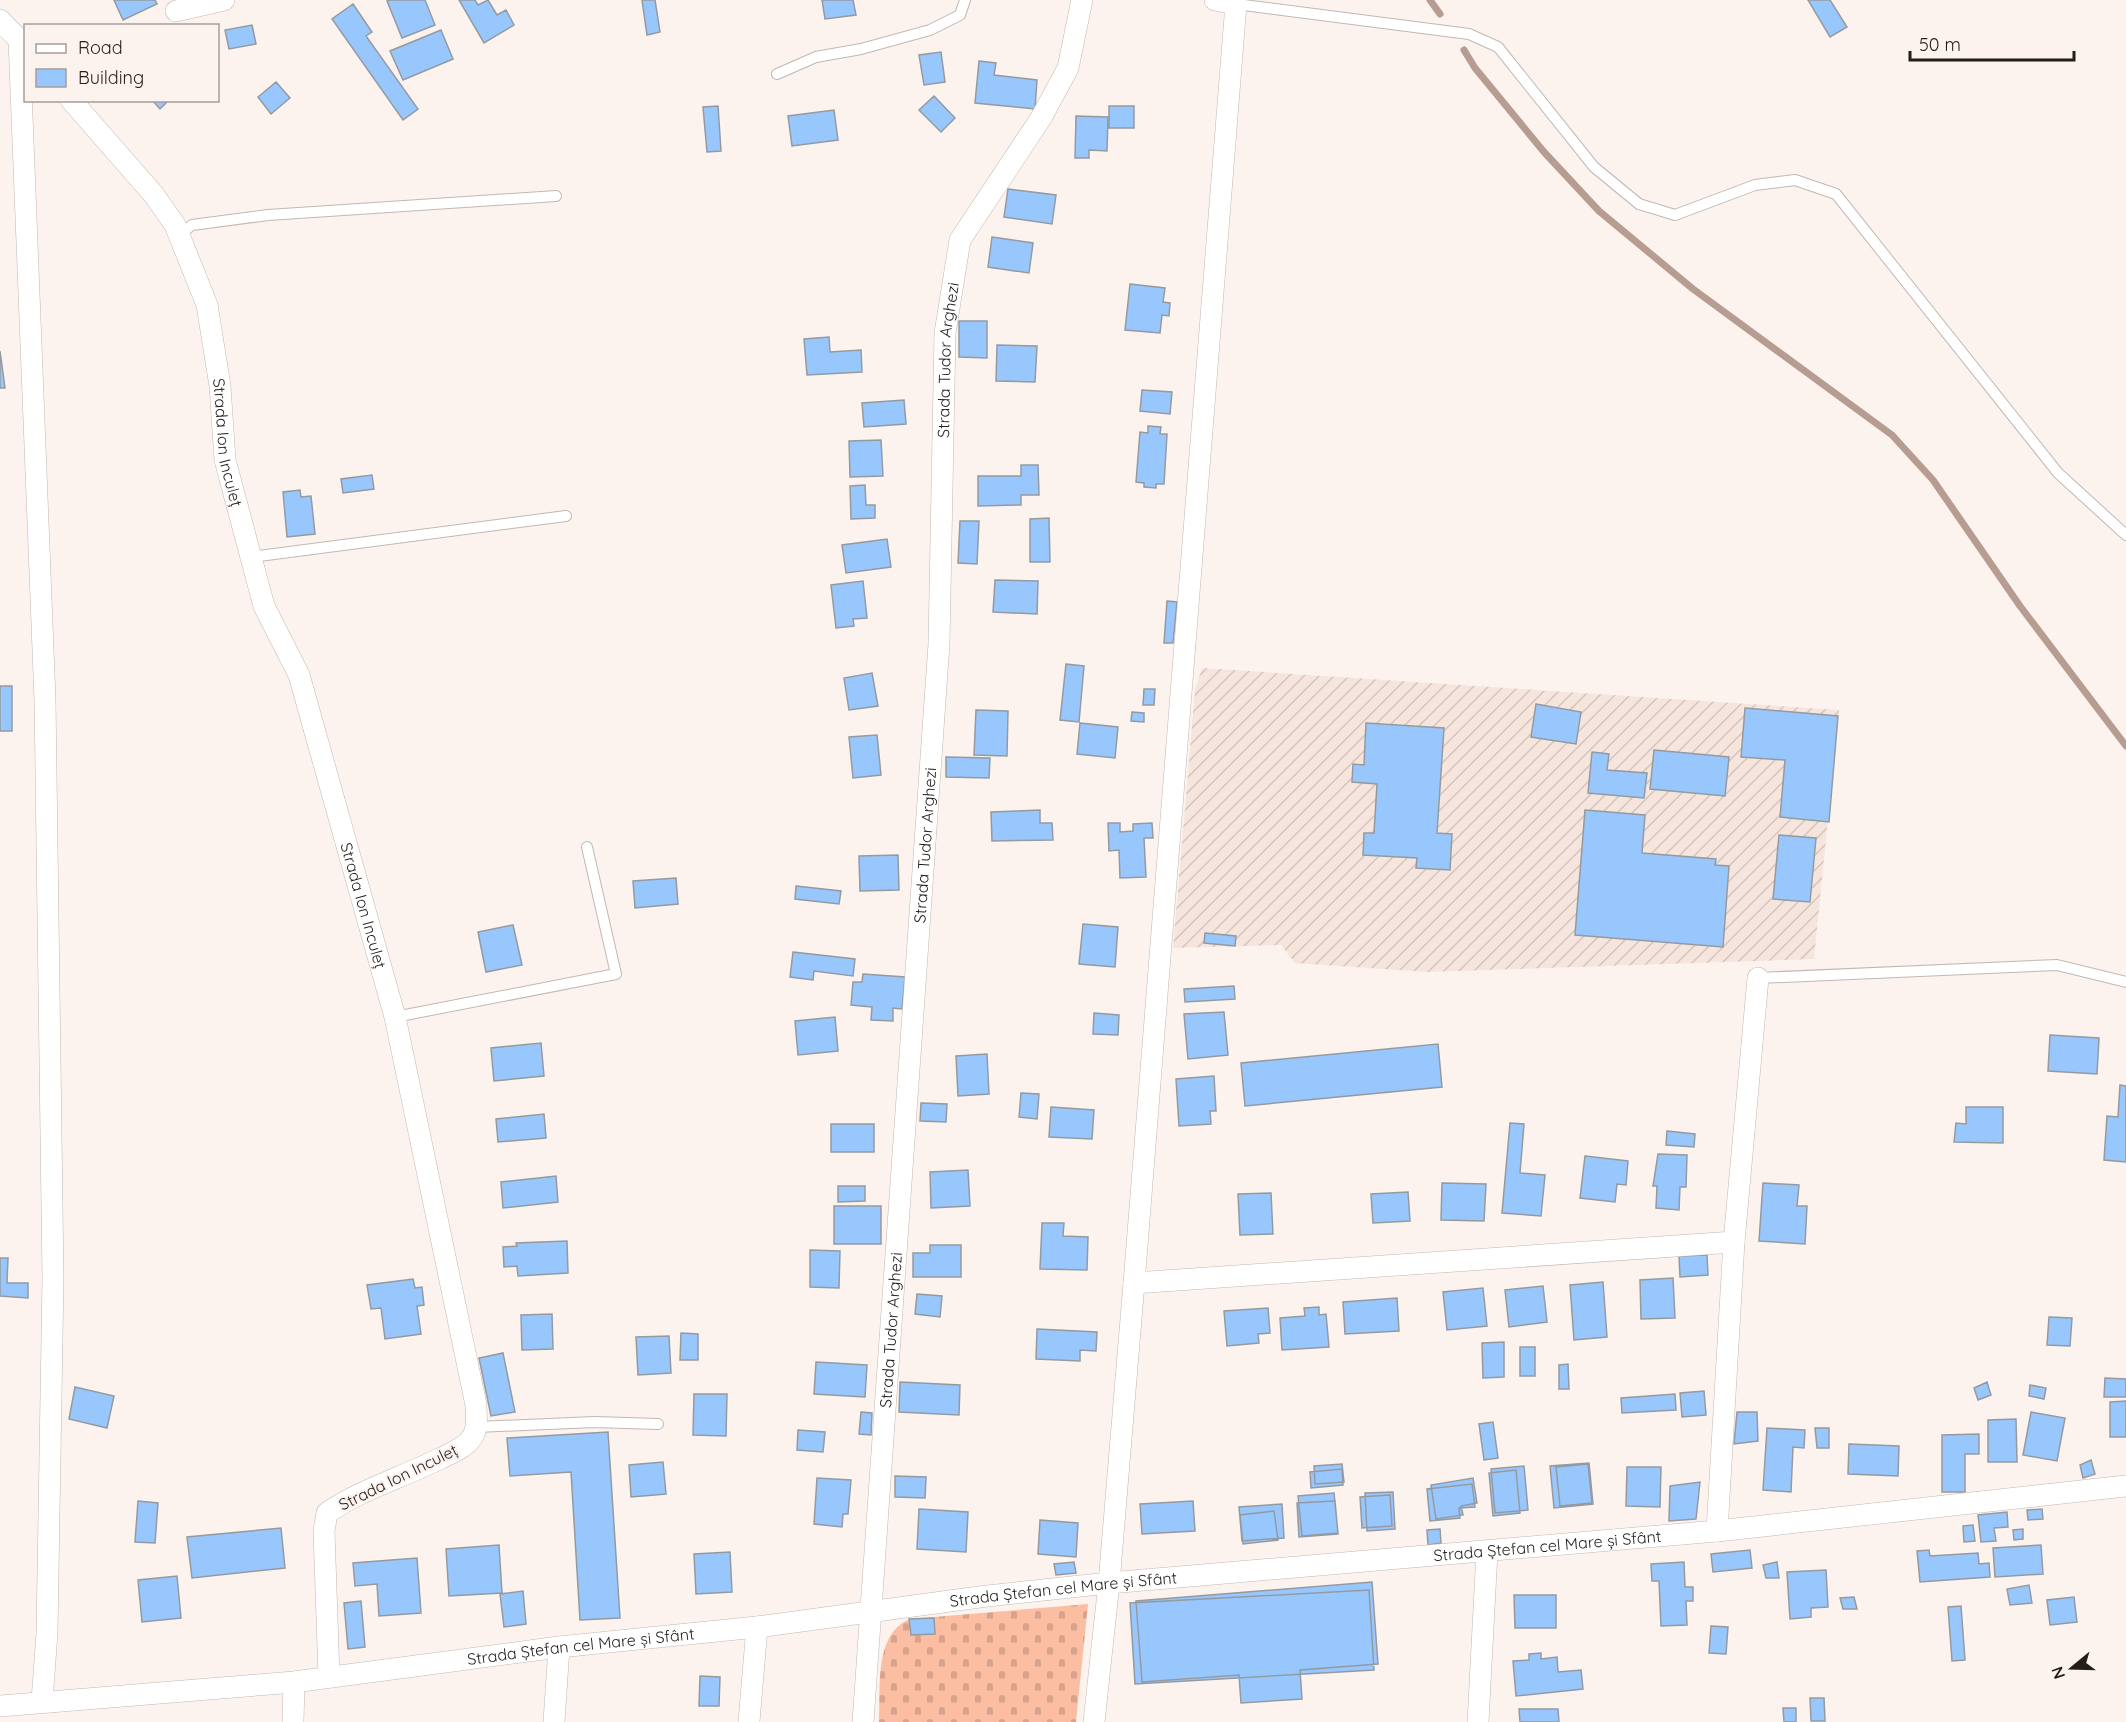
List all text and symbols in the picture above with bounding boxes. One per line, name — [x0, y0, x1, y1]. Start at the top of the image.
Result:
legend — [24, 24, 219, 102]
scale bar — [1910, 24, 2074, 62]
text: 50 m — [1919, 33, 1961, 56]
text: Road — [78, 36, 123, 59]
text: Building — [78, 66, 144, 89]
street label: Strada Tudor Arghezi — [933, 281, 963, 438]
street label: Strada Ion Inculeț — [209, 377, 247, 509]
street label: Strada Tudor Arghezi — [909, 767, 940, 924]
street label: Strada Ion Inculeț — [337, 840, 391, 971]
street label: Strada Tudor Arghezi — [875, 1251, 906, 1409]
street label: Strada Ion Inculeț — [335, 1440, 461, 1514]
street label: Strada Ștefan cel Mare și Sfânt — [1433, 1526, 1662, 1565]
street label: Strada Ștefan cel Mare și Sfânt — [948, 1567, 1178, 1611]
street label: Strada Ștefan cel Mare și Sfânt — [466, 1623, 695, 1669]
north arrow — [2042, 1638, 2102, 1698]
text: N — [2046, 1664, 2069, 1682]

